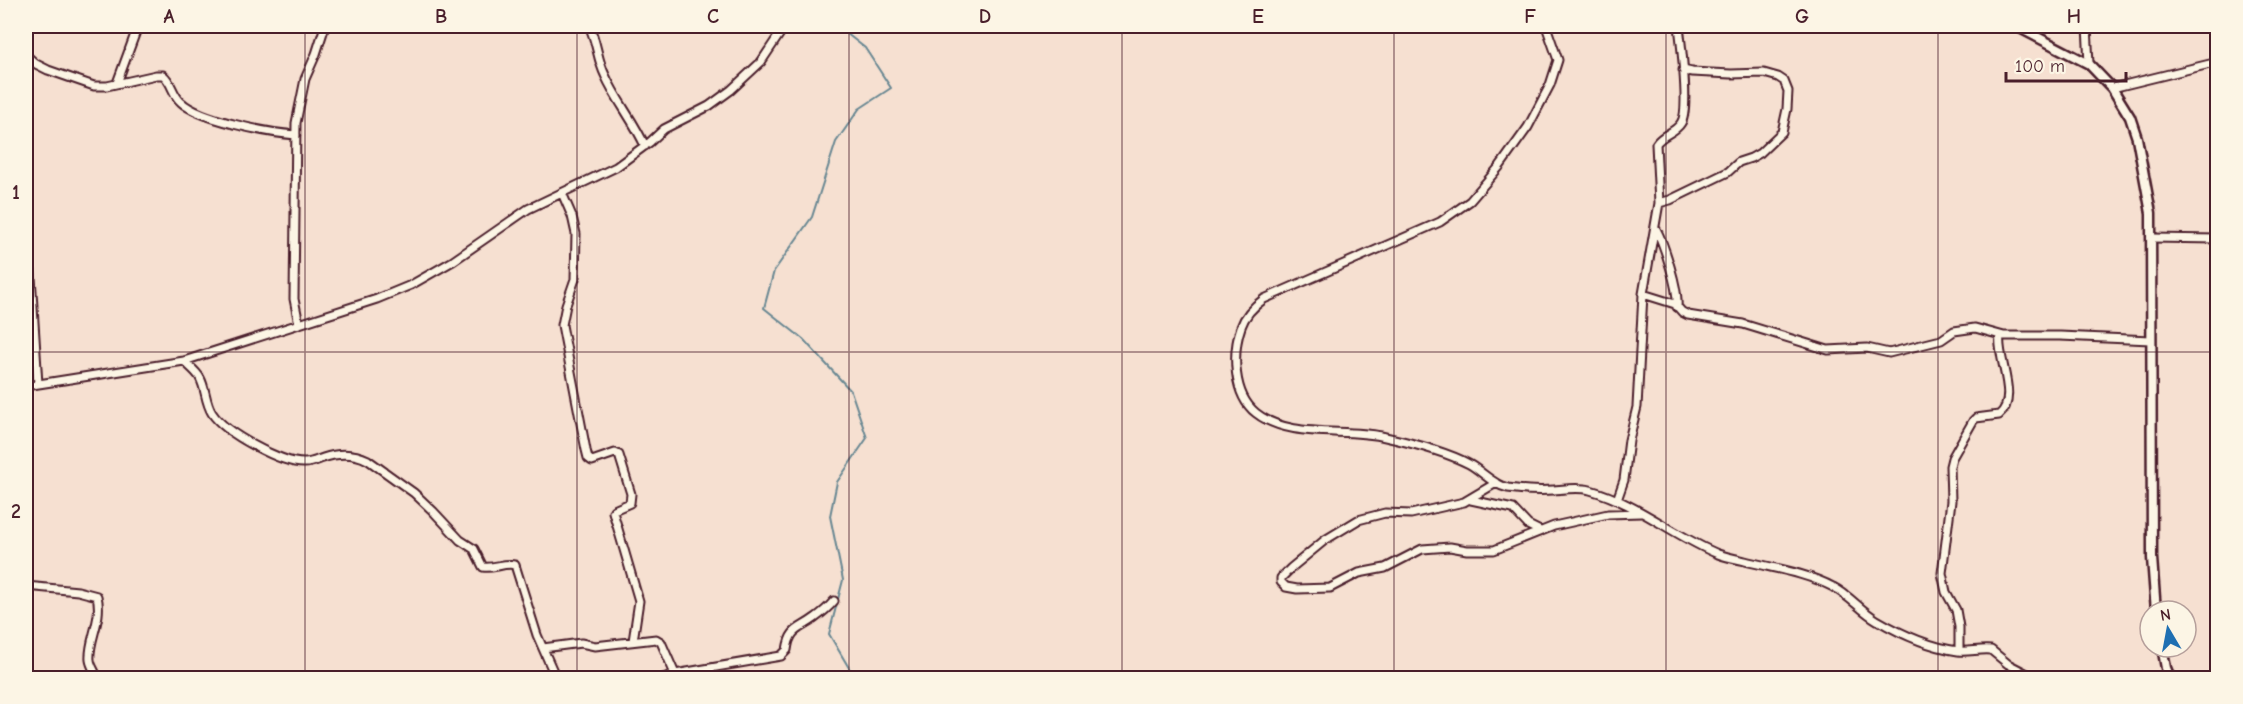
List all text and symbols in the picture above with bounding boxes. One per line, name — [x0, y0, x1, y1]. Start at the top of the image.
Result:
text: A — [163, 5, 175, 28]
text: B — [435, 5, 447, 28]
text: C — [707, 5, 719, 28]
text: D — [979, 5, 991, 28]
text: E — [1252, 5, 1264, 28]
text: F — [1524, 5, 1536, 28]
text: G — [1795, 5, 1809, 28]
text: H — [2067, 5, 2081, 28]
scale bar — [2006, 45, 2126, 83]
text: 100 m — [2015, 56, 2065, 77]
text: 1 — [12, 181, 20, 204]
text: 2 — [11, 500, 21, 523]
north arrow — [2138, 599, 2198, 659]
text: N — [2159, 605, 2172, 625]

